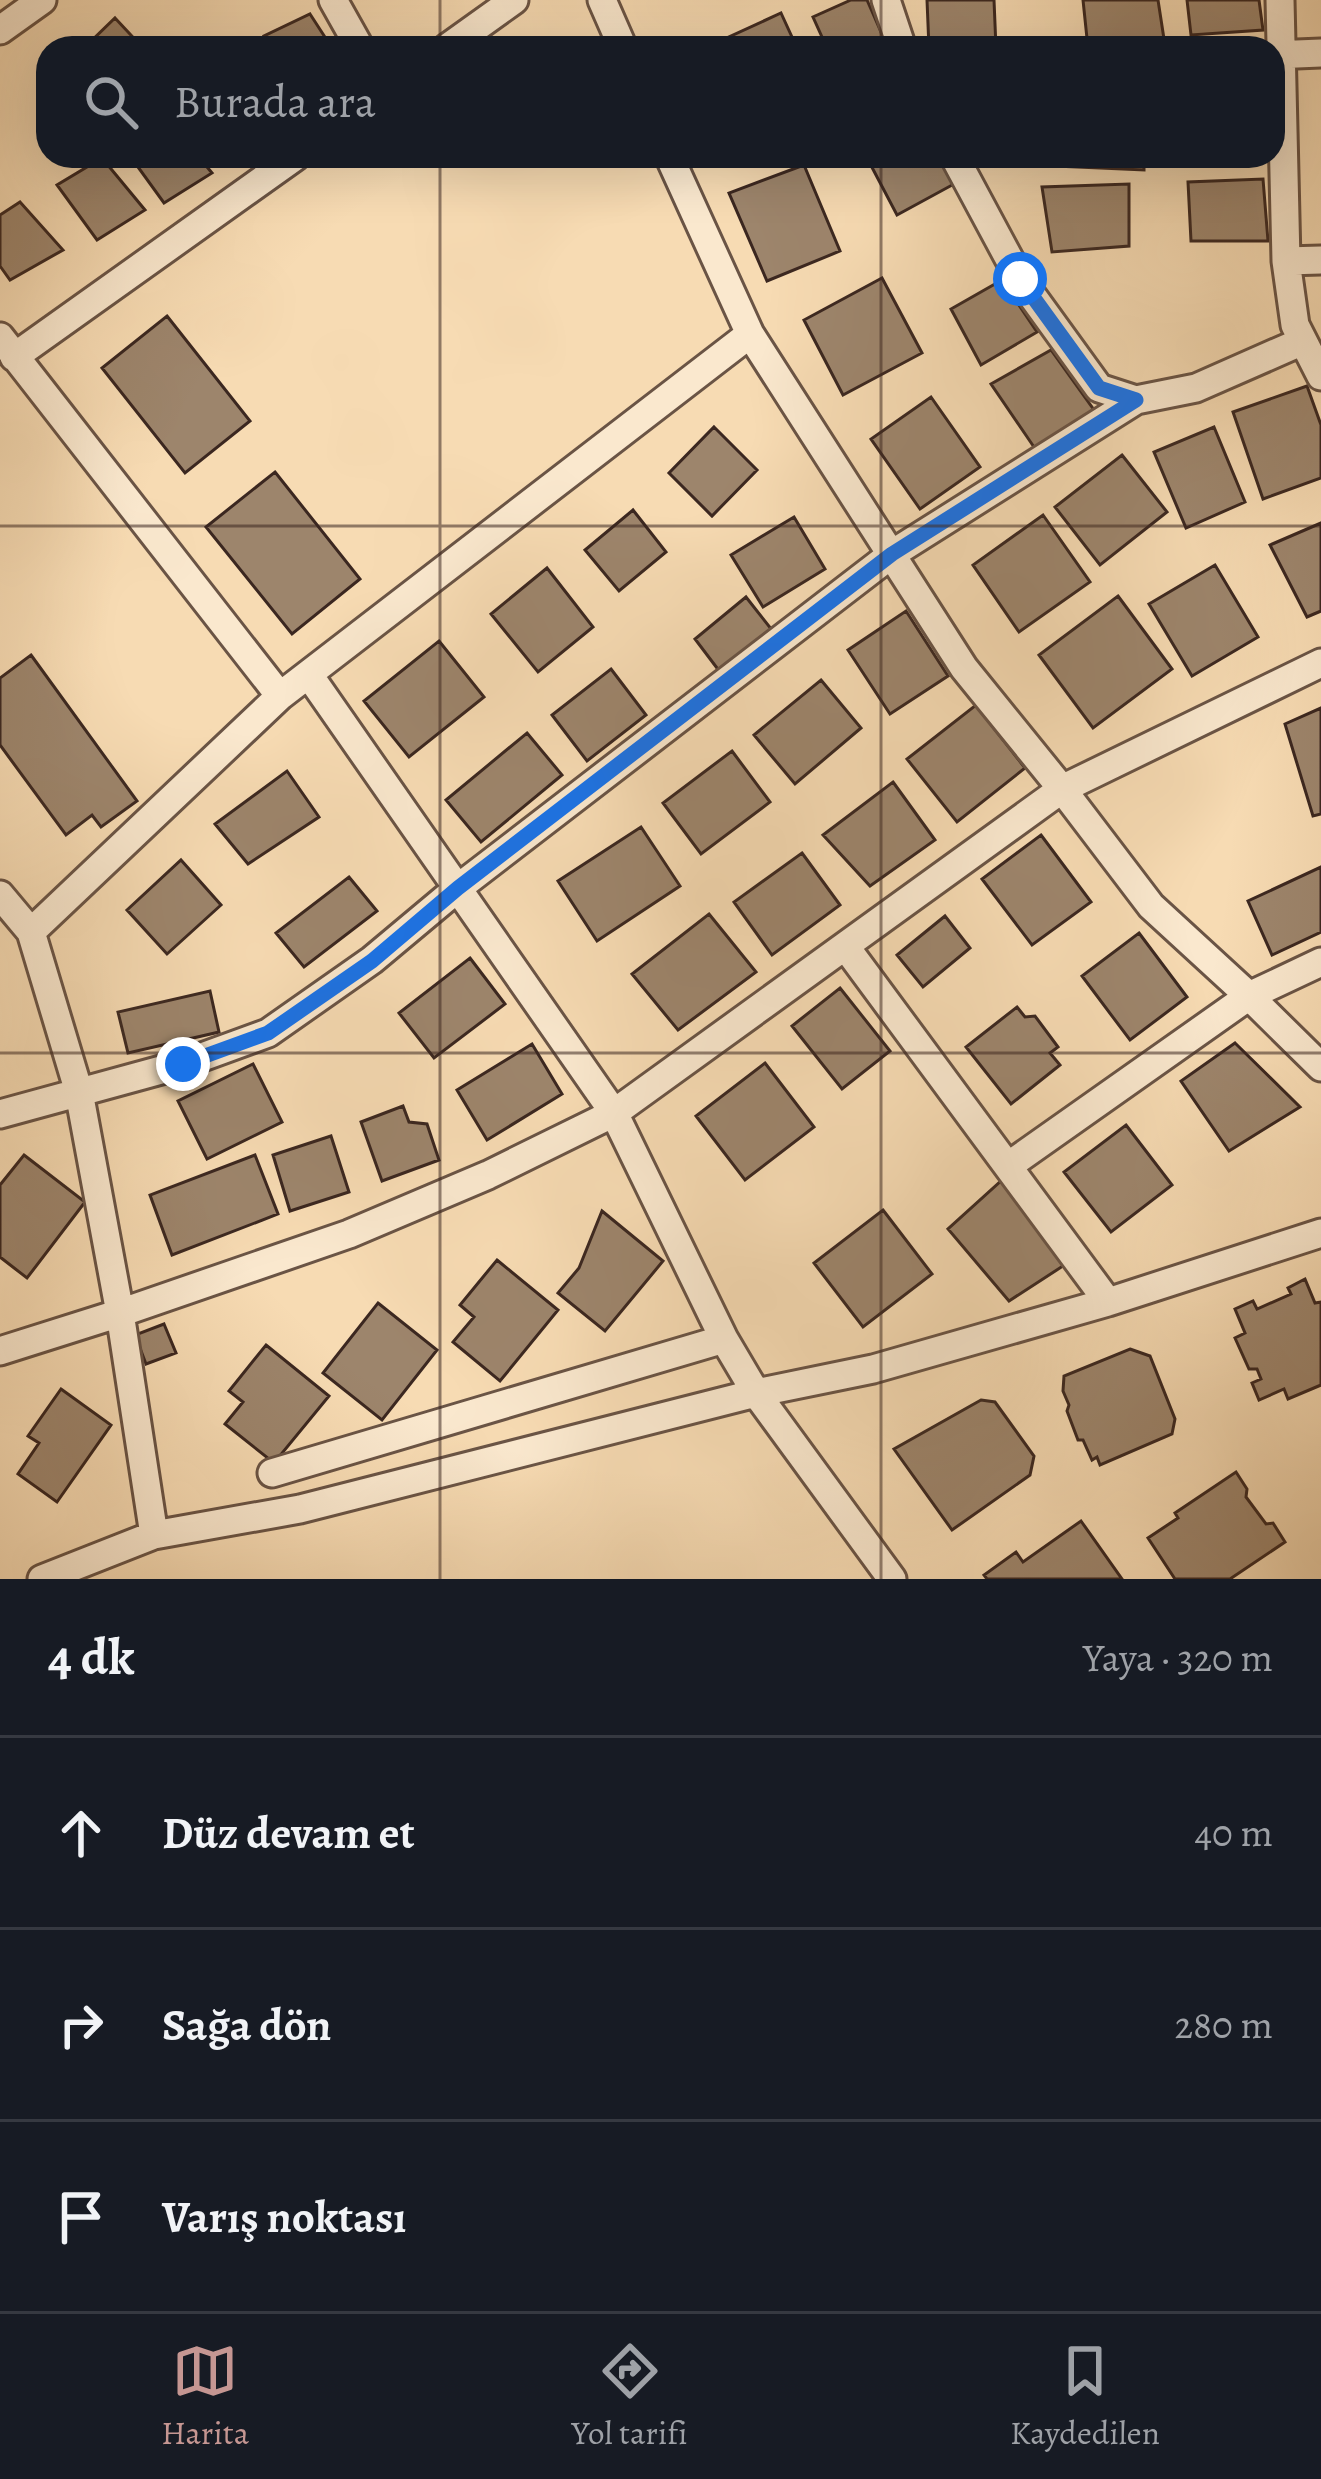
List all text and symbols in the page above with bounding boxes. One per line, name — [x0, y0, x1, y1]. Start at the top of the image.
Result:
search box — [36, 36, 1285, 168]
icon: search — [78, 69, 144, 135]
text: Burada ara — [174, 71, 376, 133]
route start — [993, 252, 1047, 306]
route end — [156, 1037, 210, 1091]
text: 4 dk — [48, 1622, 135, 1692]
text: Yaya · 320 m — [1083, 1631, 1273, 1684]
icon: ahead — [48, 1800, 114, 1866]
text: Düz devam et — [162, 1802, 415, 1864]
text: 40 m — [1194, 1806, 1273, 1859]
icon: right — [48, 1992, 114, 2058]
text: Sağa dön — [162, 1994, 331, 2056]
text: 280 m — [1175, 1998, 1273, 2051]
icon: arrive — [48, 2184, 114, 2250]
text: Varış noktası — [162, 2186, 406, 2248]
tab: Harita — [161, 2338, 249, 2455]
tab: Yol tarifi — [572, 2338, 687, 2455]
tab: Kaydedilen — [1010, 2338, 1160, 2455]

